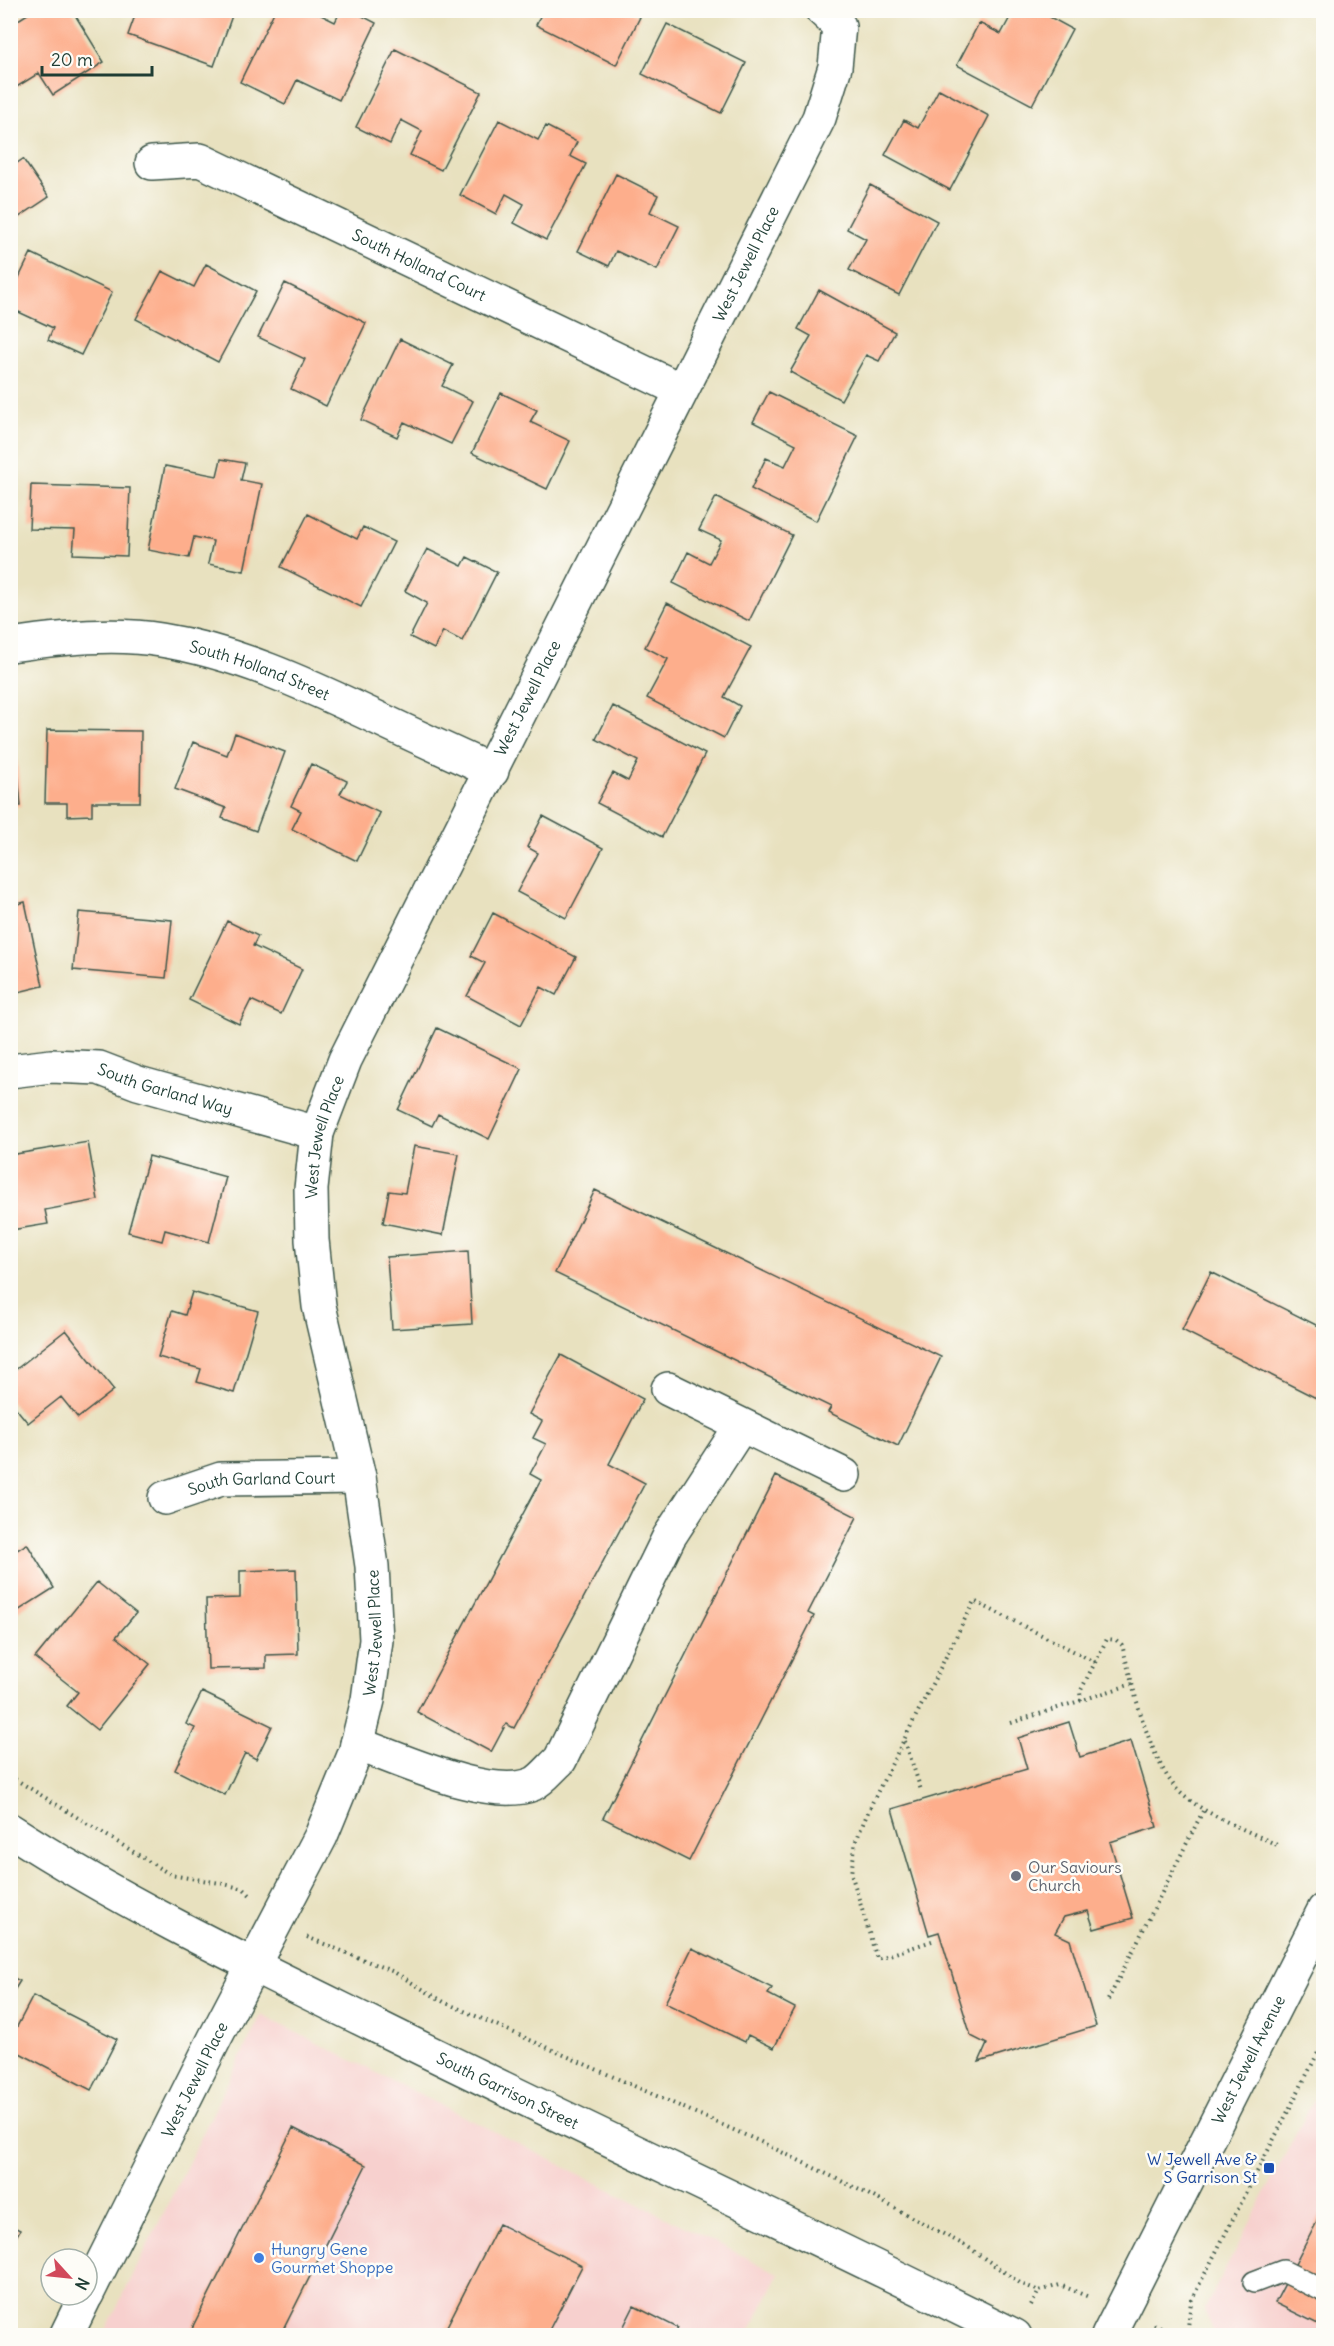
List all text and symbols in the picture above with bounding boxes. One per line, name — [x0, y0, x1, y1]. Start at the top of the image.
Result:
scale bar — [42, 39, 152, 77]
text: 20 m — [51, 48, 93, 71]
street label: West Jewell Place — [708, 203, 783, 325]
street label: South Holland Court — [349, 224, 490, 305]
street label: South Holland Street — [188, 636, 333, 705]
street label: West Jewell Place — [490, 637, 565, 759]
street label: South Garland Way — [95, 1058, 235, 1119]
street label: West Jewell Place — [301, 1073, 348, 1199]
street label: South Garland Court — [185, 1467, 336, 1500]
street label: West Jewell Place — [359, 1569, 386, 1697]
place label: Our Saviours Church — [1028, 1857, 1122, 1895]
marker: Our Saviours Church — [1009, 1869, 1023, 1883]
street label: West Jewell Avenue — [1207, 1992, 1289, 2127]
street label: West Jewell Place — [157, 2018, 232, 2141]
street label: South Garrison Street — [433, 2048, 582, 2133]
place label: W Jewell Ave & S Garrison St — [1147, 2149, 1258, 2187]
marker: W Jewell Ave & S Garrison St — [1262, 2161, 1276, 2175]
place label: Hungry Gene Gourmet Shoppe — [271, 2239, 393, 2277]
north arrow — [39, 2247, 99, 2307]
marker: Hungry Gene Gourmet Shoppe — [252, 2251, 266, 2265]
text: N — [71, 2274, 94, 2293]

